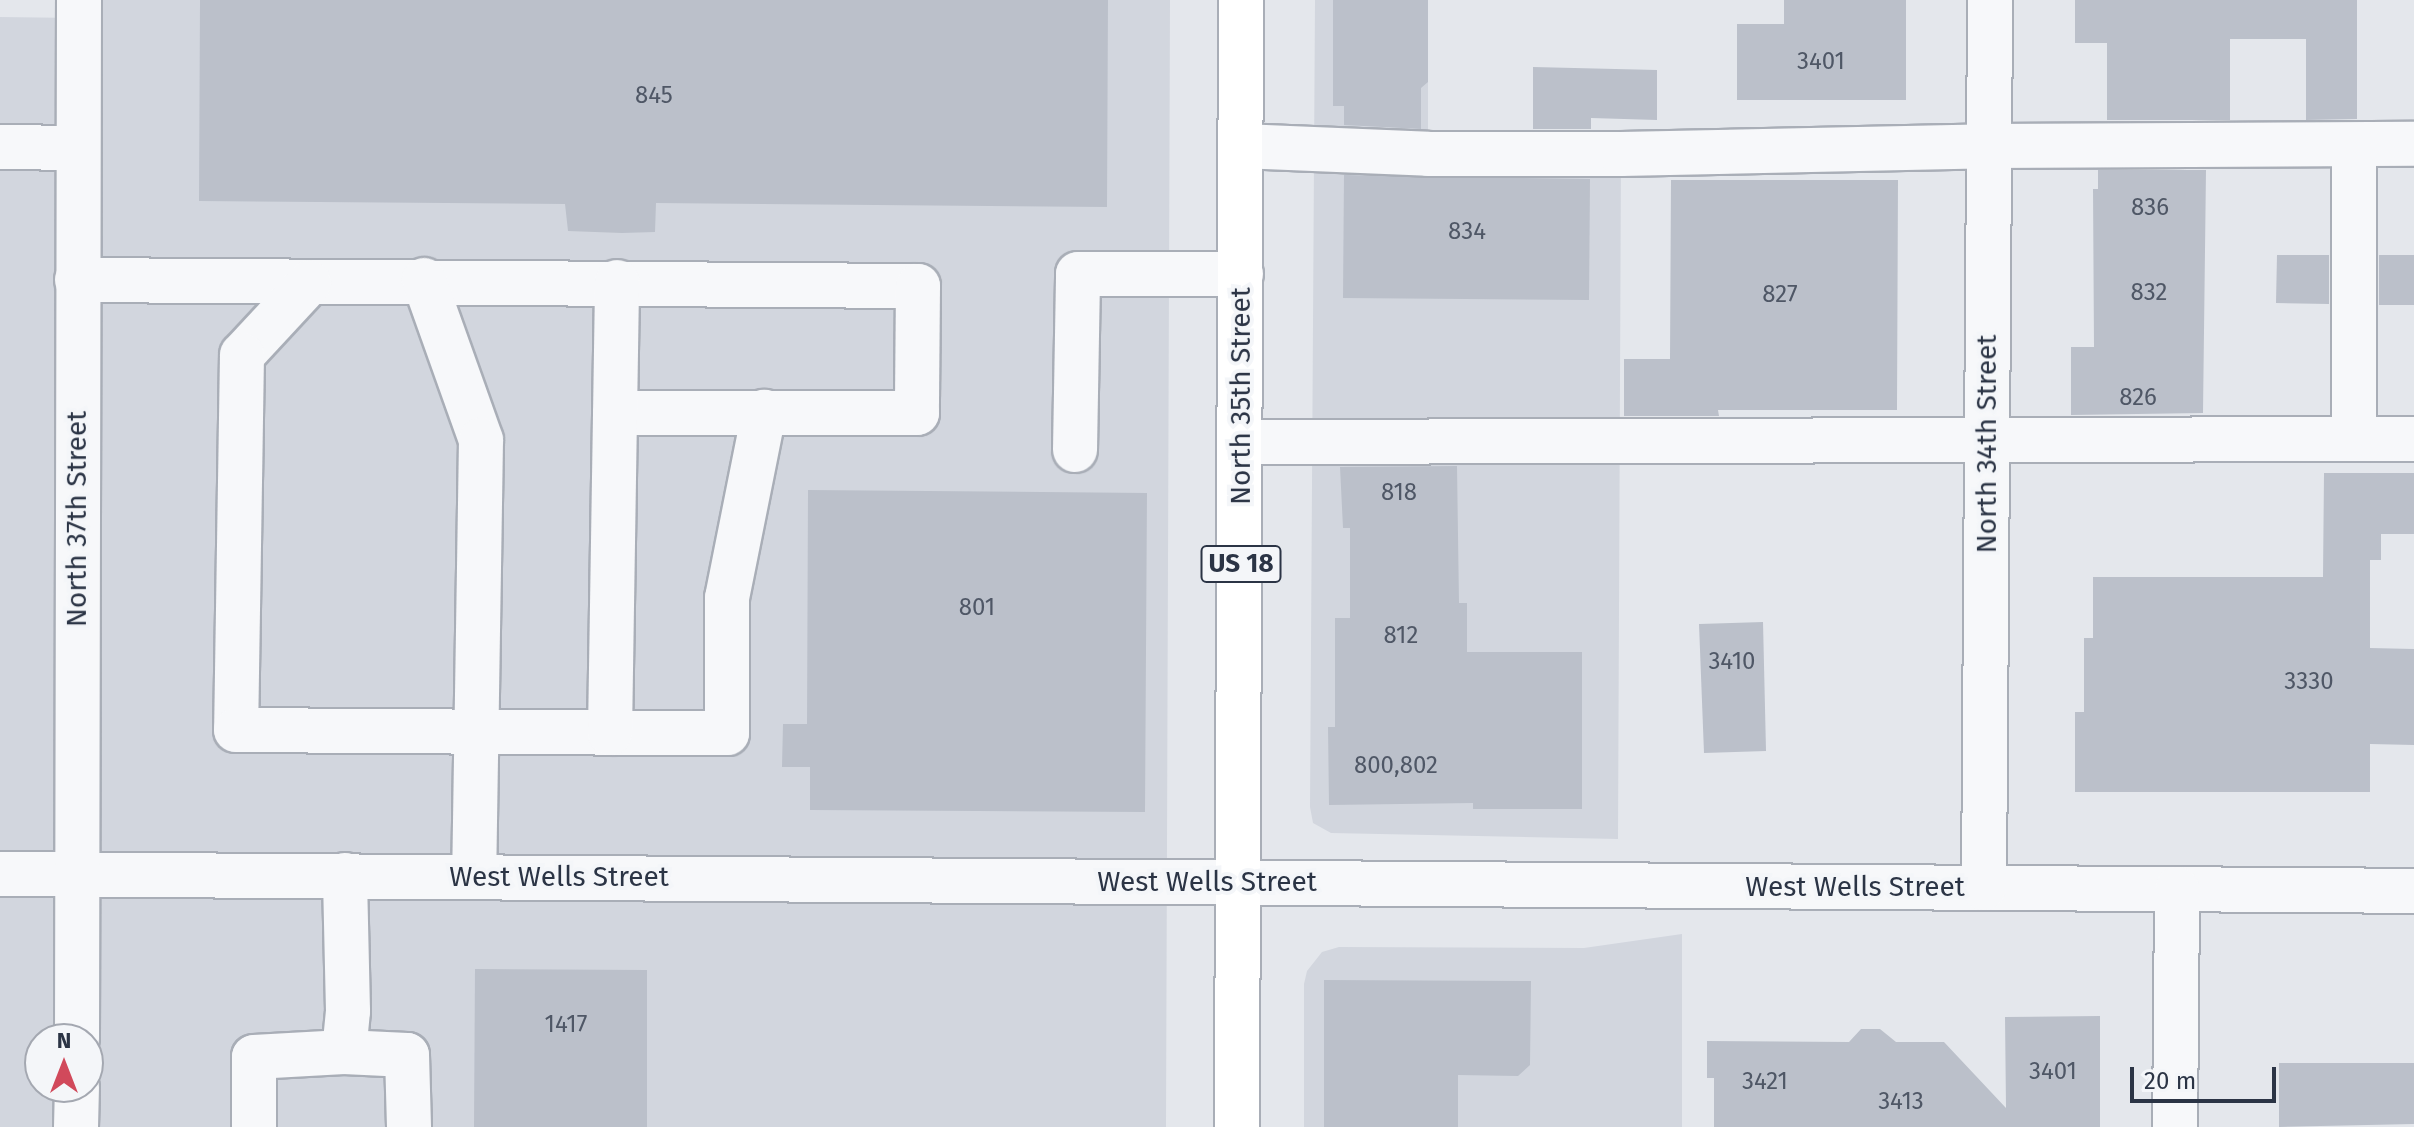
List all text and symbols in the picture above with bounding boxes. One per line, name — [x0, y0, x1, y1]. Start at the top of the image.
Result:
house number: 3401 — [1797, 48, 1845, 76]
house number: 845 — [635, 82, 673, 110]
house number: 836 — [2131, 194, 2169, 222]
house number: 834 — [1448, 218, 1486, 246]
house number: 832 — [2131, 279, 2167, 307]
house number: 827 — [1762, 281, 1798, 309]
street label: North 35th Street — [1224, 287, 1258, 505]
street label: North 34th Street — [1970, 335, 2004, 553]
house number: 826 — [2119, 384, 2157, 412]
street label: North 37th Street — [60, 411, 94, 627]
house number: 818 — [1381, 479, 1417, 507]
road number: US 18 — [1199, 542, 1283, 586]
house number: 801 — [959, 594, 995, 622]
house number: 812 — [1384, 622, 1418, 650]
house number: 3410 — [1708, 648, 1756, 676]
house number: 3330 — [2284, 668, 2334, 696]
house number: 800,802 — [1354, 752, 1438, 780]
street label: West Wells Street — [449, 860, 669, 894]
street label: West Wells Street — [1097, 865, 1317, 899]
street label: West Wells Street — [1745, 870, 1965, 904]
house number: 1417 — [545, 1011, 587, 1039]
north arrow — [24, 1023, 104, 1103]
text: N — [57, 1027, 71, 1054]
scale bar — [2134, 1051, 2280, 1101]
house number: 3401 — [2029, 1058, 2077, 1086]
text: 20 m — [2144, 1067, 2196, 1095]
house number: 3421 — [1742, 1068, 1788, 1096]
house number: 3413 — [1878, 1088, 1924, 1116]

